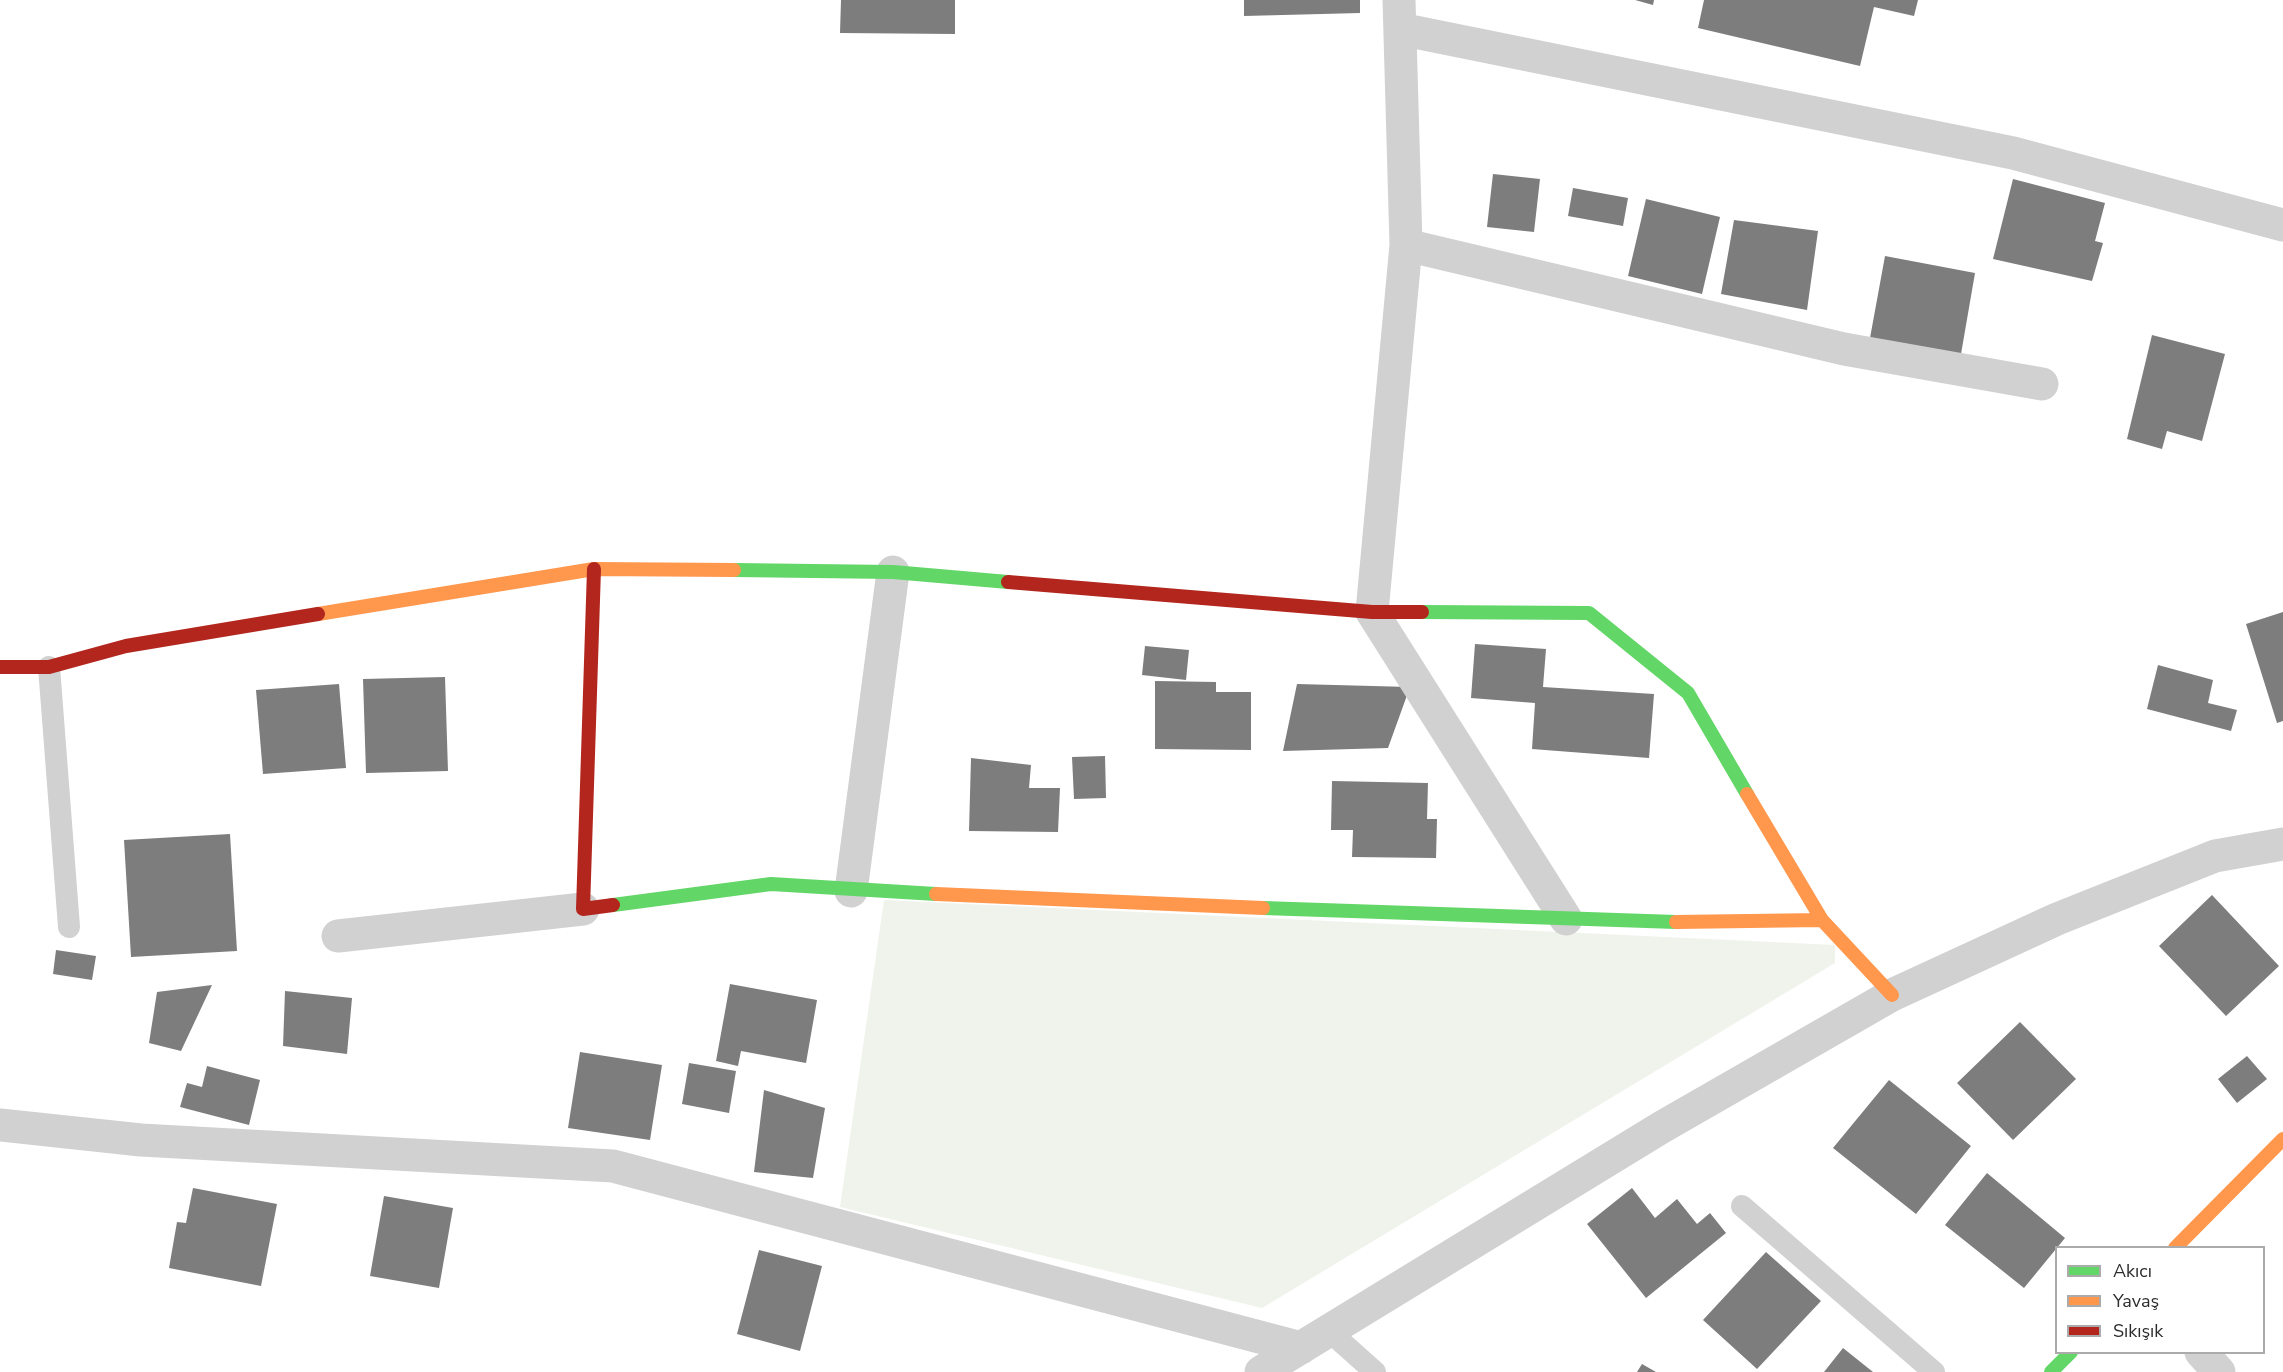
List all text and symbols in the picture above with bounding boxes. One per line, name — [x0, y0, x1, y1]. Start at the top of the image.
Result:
legend — [2055, 1246, 2265, 1354]
text: Akıcı — [2113, 1259, 2152, 1283]
text: Yavaş — [2113, 1289, 2159, 1313]
text: Sıkışık — [2113, 1319, 2163, 1343]

